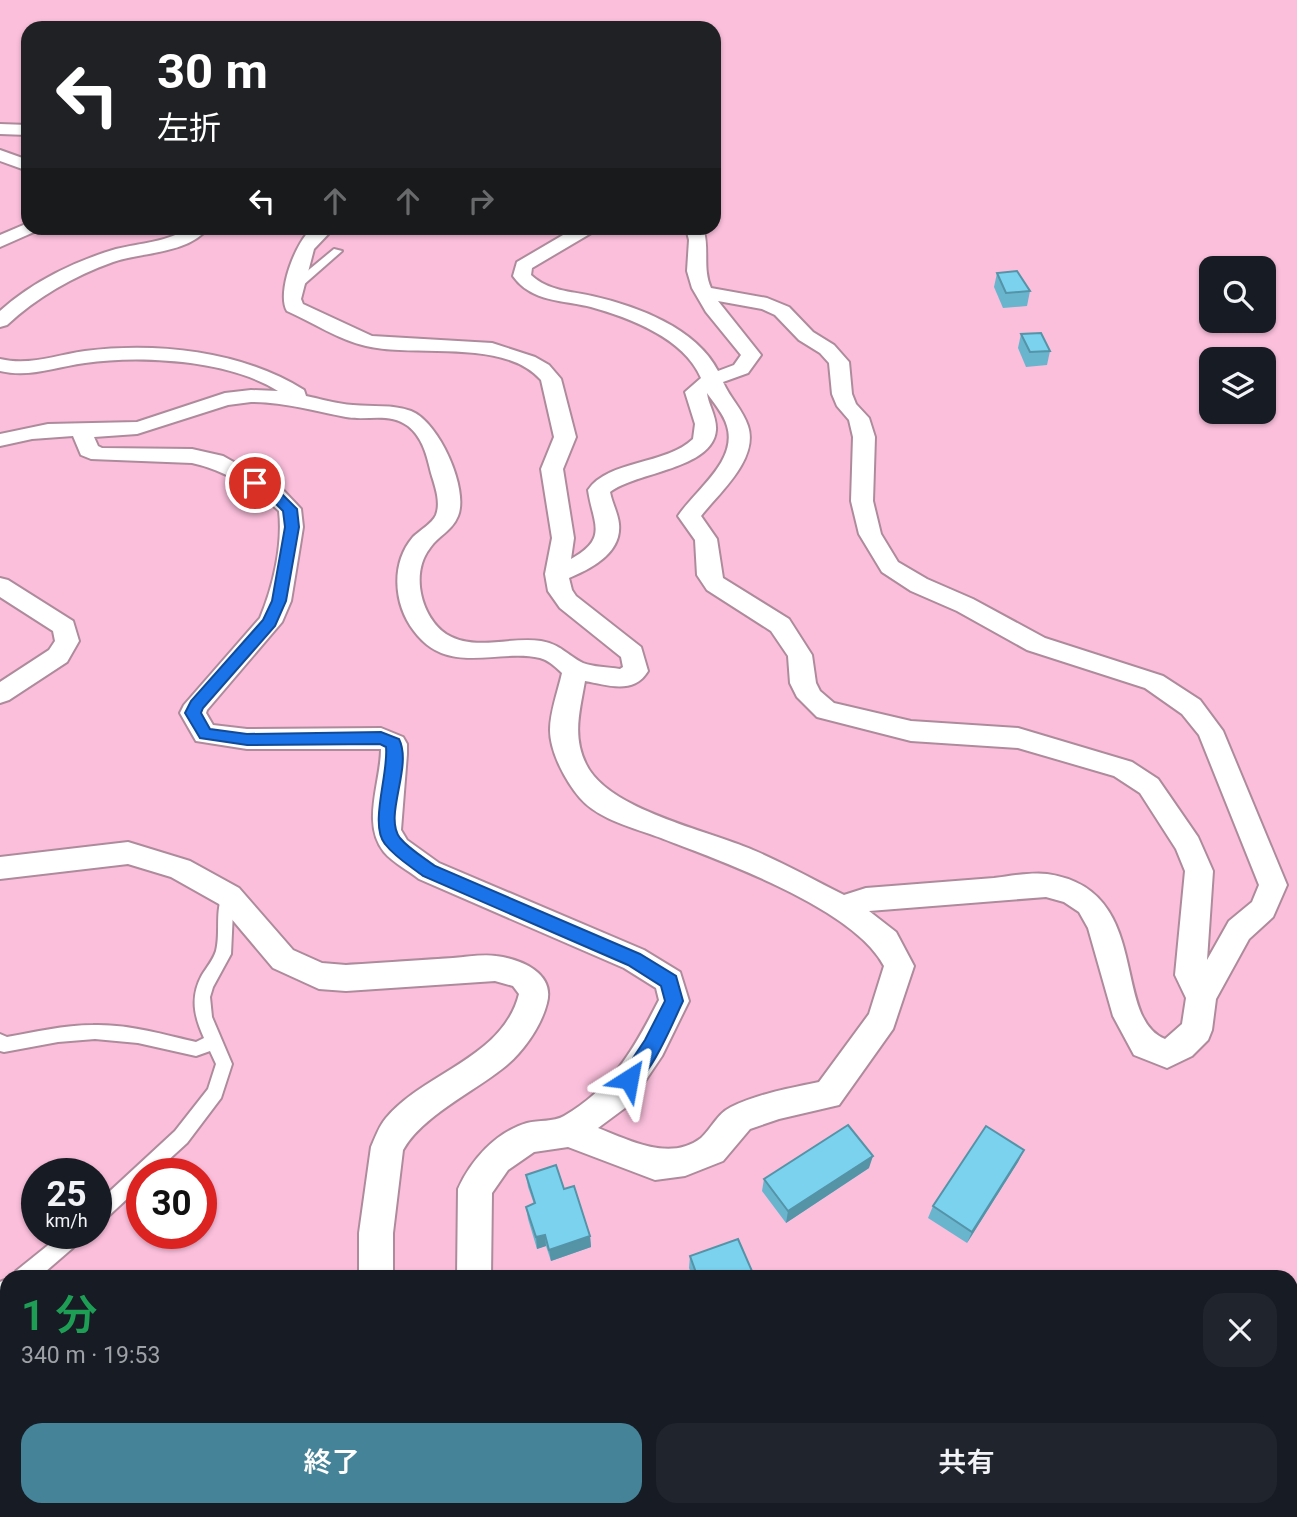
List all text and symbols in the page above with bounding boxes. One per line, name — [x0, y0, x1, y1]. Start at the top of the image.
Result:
text: 30 m — [157, 43, 268, 100]
icon: left — [42, 49, 133, 140]
text: 左折 — [157, 109, 221, 147]
icon: left — [243, 182, 281, 220]
icon: ahead — [316, 182, 354, 220]
icon: ahead — [389, 182, 427, 220]
icon: right — [462, 182, 500, 220]
map controls — [1199, 256, 1276, 424]
button: search — [1199, 256, 1276, 333]
button: layers — [1199, 347, 1276, 424]
pin — [225, 453, 285, 513]
icon: arrive — [236, 464, 274, 502]
position arrow — [592, 1042, 666, 1116]
speed limit sign: 30 — [126, 1158, 217, 1249]
text: 25 — [46, 1174, 87, 1215]
text: km/h — [45, 1210, 88, 1231]
text: 1 分 — [21, 1291, 97, 1340]
button: close — [1203, 1293, 1277, 1367]
text: 340 m · 19:53 — [21, 1342, 160, 1369]
button: 終了 — [21, 1423, 642, 1503]
button: 共有 — [656, 1423, 1277, 1503]

